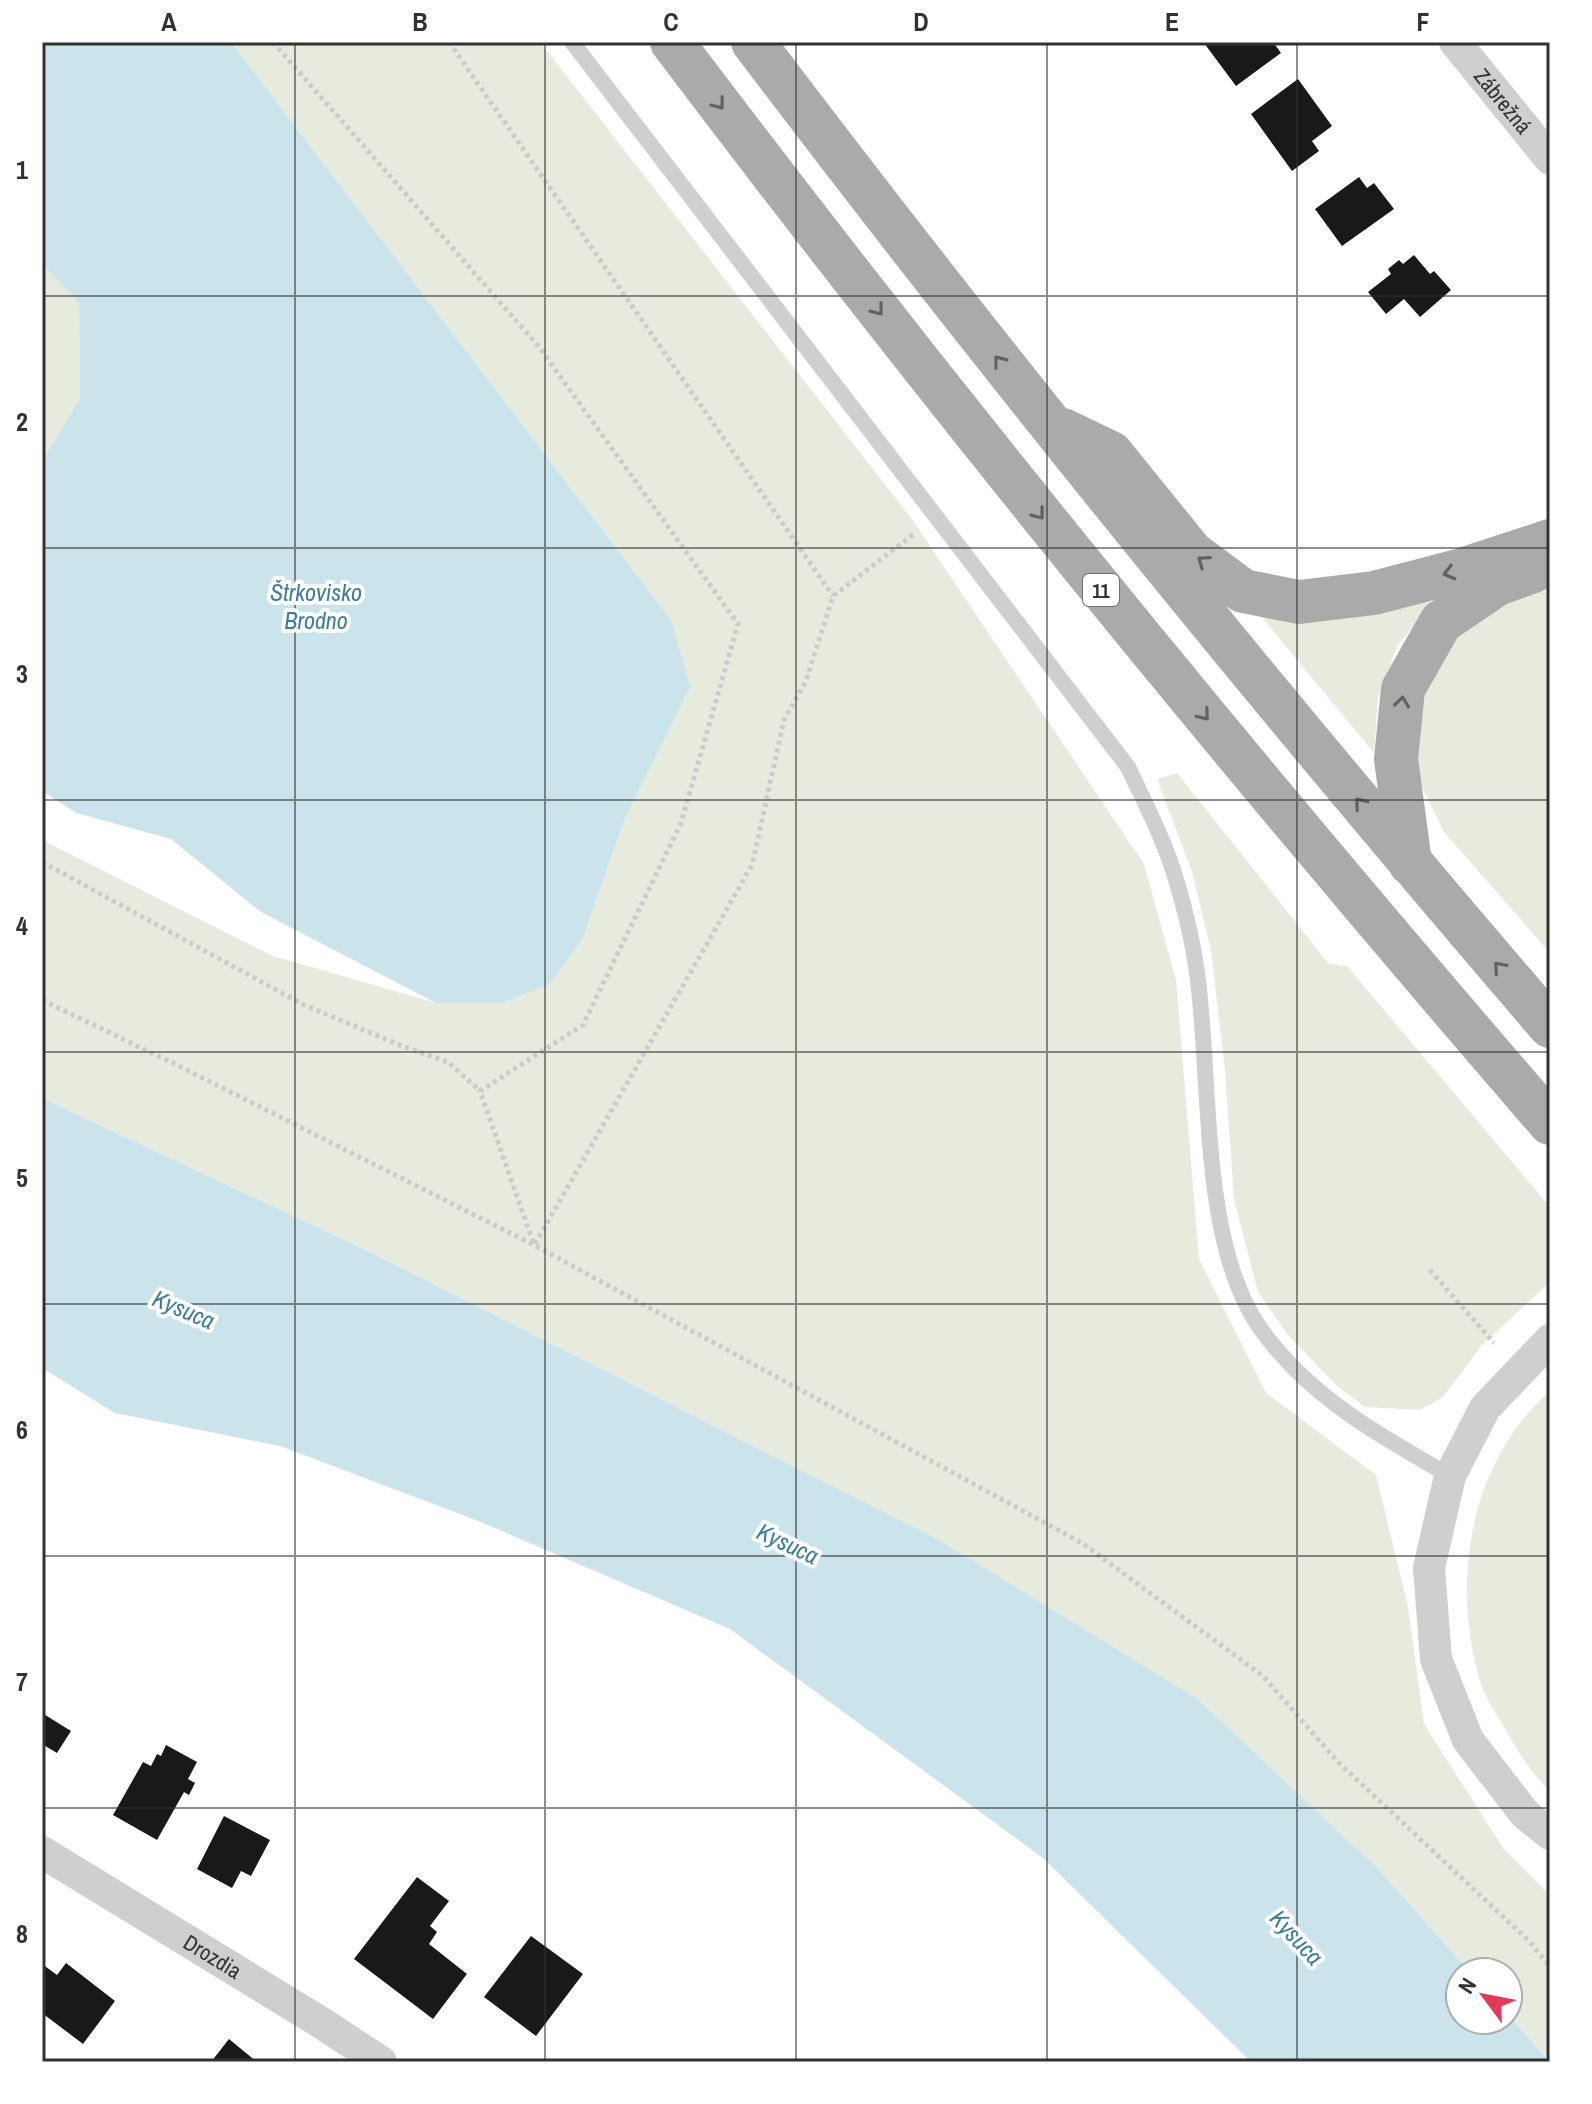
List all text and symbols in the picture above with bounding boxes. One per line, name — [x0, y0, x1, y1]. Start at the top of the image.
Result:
text: A — [161, 4, 177, 39]
text: B — [412, 4, 428, 39]
text: C — [663, 4, 679, 39]
text: D — [913, 4, 929, 39]
text: E — [1165, 4, 1179, 39]
text: F — [1416, 4, 1430, 39]
street label: Zábrežná — [1467, 62, 1539, 140]
one-way arrow — [709, 95, 723, 110]
text: 1 — [16, 152, 28, 187]
one-way arrow — [868, 301, 882, 316]
one-way arrow — [995, 355, 1009, 370]
text: 2 — [16, 404, 28, 439]
one-way arrow — [1029, 505, 1044, 519]
one-way arrow — [1197, 557, 1212, 571]
one-way arrow — [1443, 564, 1457, 581]
road number: 11 — [1083, 574, 1119, 606]
water label: Štrkovisko Brodno — [270, 576, 362, 636]
text: 3 — [16, 656, 28, 691]
one-way arrow — [1394, 695, 1411, 708]
one-way arrow — [1194, 706, 1209, 720]
one-way arrow — [1355, 797, 1370, 812]
text: 4 — [16, 908, 28, 943]
one-way arrow — [1494, 961, 1509, 976]
text: 5 — [16, 1160, 28, 1195]
water label: Kysuca — [148, 1282, 220, 1336]
text: 6 — [16, 1412, 28, 1447]
water label: Kysuca — [752, 1515, 824, 1571]
text: 7 — [16, 1664, 28, 1699]
water label: Kysuca — [1263, 1902, 1331, 1972]
text: 8 — [16, 1916, 28, 1951]
street label: Drozdia — [178, 1927, 247, 1986]
north arrow — [1444, 1956, 1524, 2036]
text: N — [1451, 1972, 1483, 1999]

